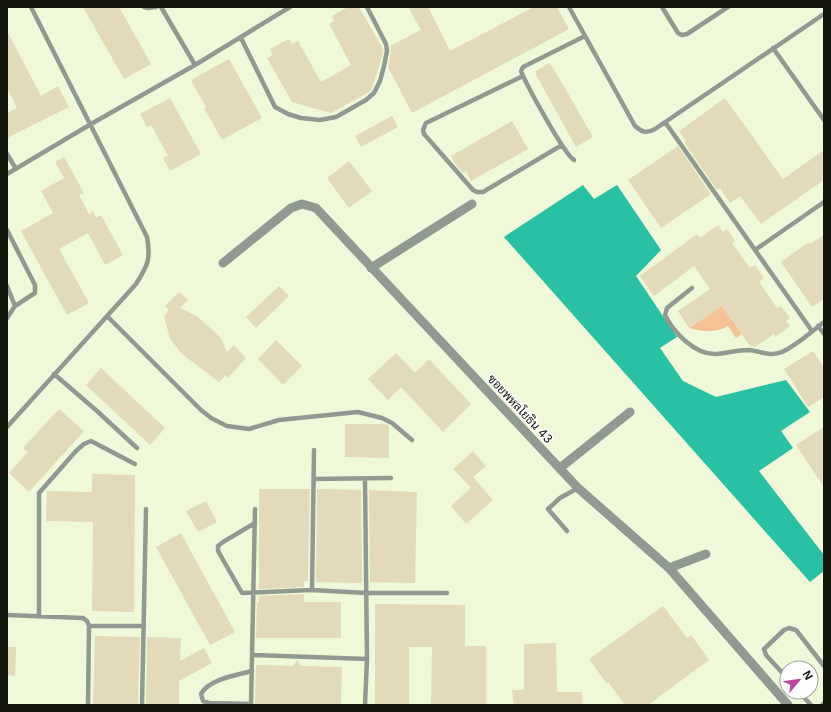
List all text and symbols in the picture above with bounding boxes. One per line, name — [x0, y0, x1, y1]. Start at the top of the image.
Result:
street label: ซอยพหลโยธิน 43 — [485, 371, 556, 446]
north arrow — [779, 660, 819, 700]
text: N — [800, 668, 816, 682]

